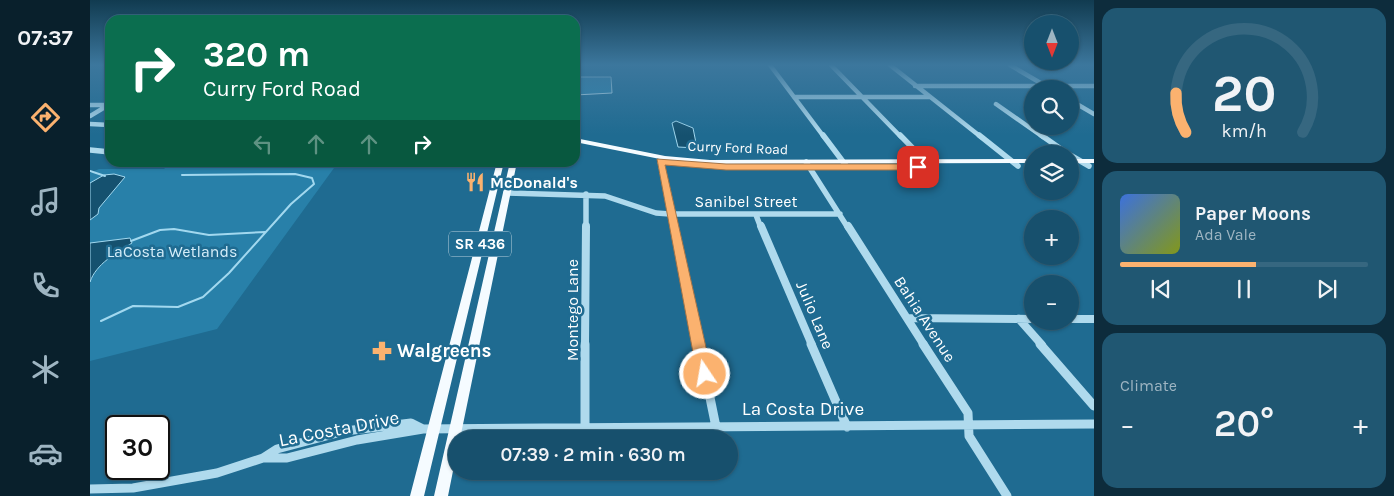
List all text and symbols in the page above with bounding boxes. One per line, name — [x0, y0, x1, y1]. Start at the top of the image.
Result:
north arrow — [1024, 15, 1079, 70]
map controls — [1024, 15, 1079, 330]
text: 07:37 — [17, 25, 73, 51]
text: 320 m — [203, 34, 310, 75]
icon: right — [120, 35, 185, 100]
text: 20 — [1212, 63, 1276, 124]
text: Curry Ford Road — [203, 76, 361, 102]
button: search — [1024, 80, 1079, 135]
icon: directions — [28, 100, 63, 135]
text: km/h — [1221, 121, 1267, 142]
icon: left — [249, 130, 277, 158]
icon: ahead — [302, 130, 330, 158]
icon: ahead — [355, 130, 383, 158]
icon: right — [408, 130, 436, 158]
street label: Curry Ford Road — [687, 138, 789, 158]
button: layers — [1024, 145, 1079, 200]
pin — [897, 146, 939, 188]
icon: arrive — [904, 153, 932, 181]
restaurant icon: McDonald's — [464, 171, 486, 193]
place label: McDonald's — [490, 173, 578, 192]
icon: music — [28, 184, 63, 219]
street label: Sanibel Street — [695, 192, 797, 211]
text: Paper Moons — [1195, 203, 1311, 225]
button: + — [1024, 210, 1079, 265]
text: Ada Vale — [1195, 225, 1256, 244]
road number: SR 436 — [449, 232, 511, 256]
park label: LaCosta Wetlands — [107, 242, 237, 261]
street label: Montego Lane — [563, 259, 582, 361]
icon: phone — [28, 268, 63, 303]
street label: Bahia Avenue — [890, 273, 960, 365]
button: − — [1024, 275, 1079, 330]
icon: previous — [1147, 275, 1175, 303]
icon: pause — [1230, 275, 1258, 303]
icon: next — [1313, 275, 1341, 303]
street label: Julio Lane — [792, 278, 838, 352]
pharmacy icon: Walgreens — [371, 340, 393, 362]
place label: Walgreens — [397, 340, 492, 362]
position arrow — [678, 347, 730, 399]
icon: climate — [28, 352, 63, 387]
text: Climate — [1120, 376, 1177, 395]
street label: La Costa Drive — [742, 398, 864, 420]
text: 20° — [1214, 401, 1274, 446]
street label: La Costa Drive — [277, 407, 401, 451]
text: − — [1120, 408, 1135, 441]
text: + — [1353, 408, 1368, 441]
speed limit sign: 30 — [105, 415, 170, 480]
icon: car — [28, 436, 63, 471]
text: 07:39 · 2 min · 630 m — [500, 444, 686, 466]

